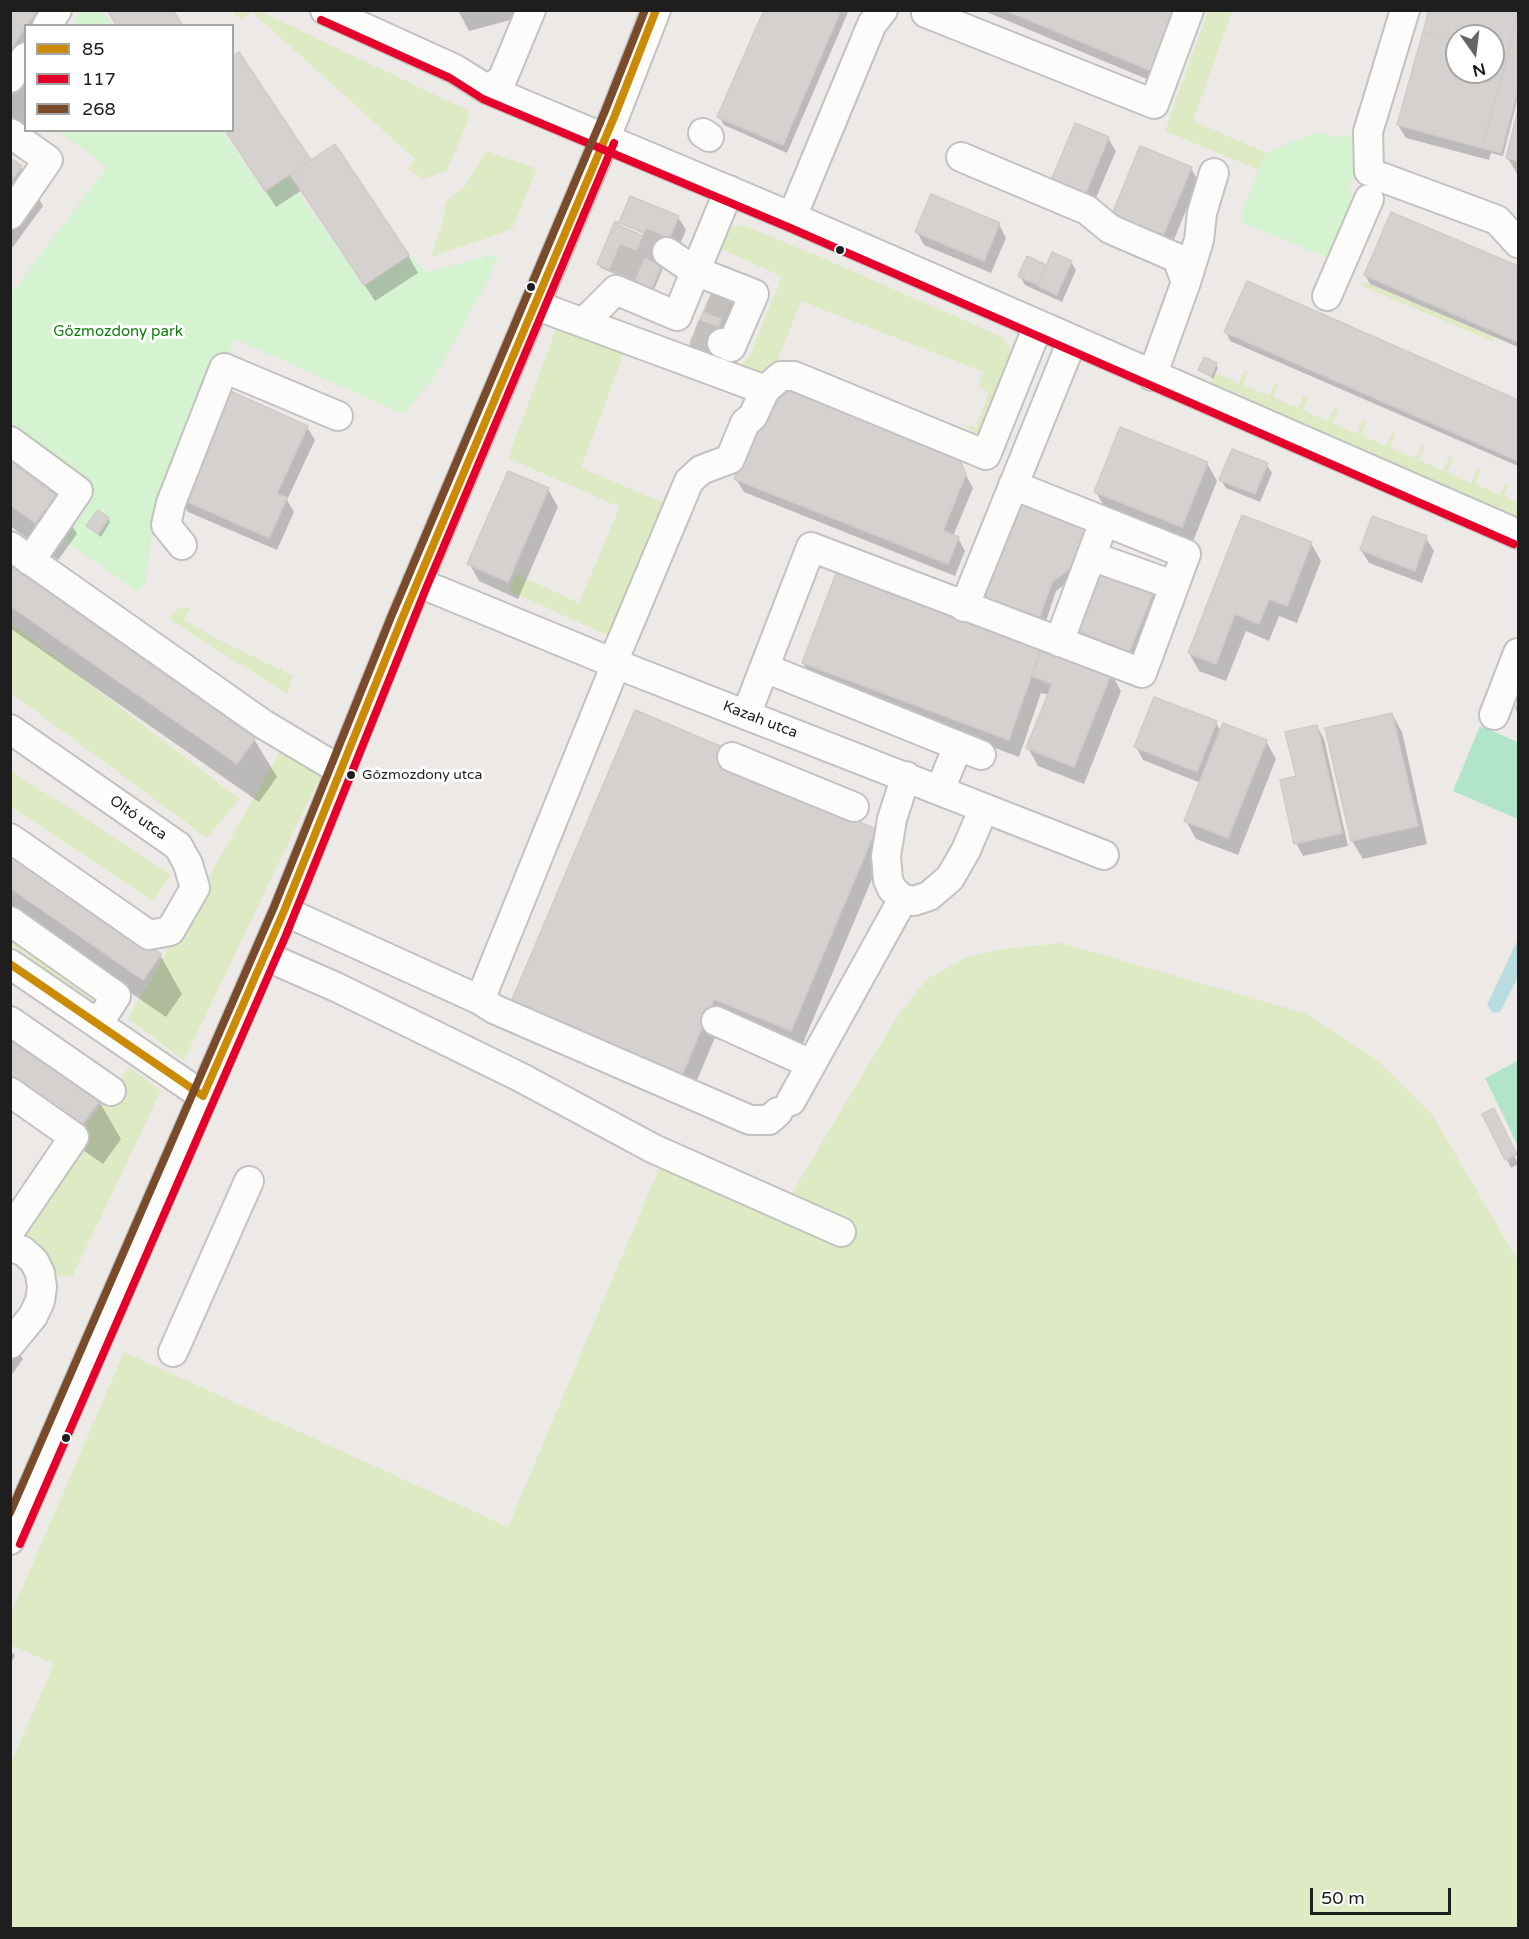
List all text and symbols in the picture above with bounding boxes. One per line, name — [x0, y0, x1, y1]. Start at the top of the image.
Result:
legend — [24, 24, 234, 132]
north arrow — [1445, 24, 1505, 84]
text: 85 — [82, 38, 105, 60]
text: N — [1470, 58, 1488, 81]
text: 117 — [82, 68, 116, 90]
text: 268 — [82, 98, 116, 120]
unlabelled marker — [834, 244, 846, 256]
unlabelled marker — [525, 281, 537, 293]
park label: Gőzmozdony park — [53, 323, 183, 341]
street label: Kazah utca — [720, 698, 800, 742]
place label: Gőzmozdony utca — [362, 767, 482, 783]
marker: Gőzmozdony utca — [345, 769, 357, 781]
street label: Oltó utca — [106, 792, 170, 844]
unlabelled marker — [60, 1432, 72, 1444]
scale bar — [1313, 1876, 1454, 1914]
text: 50 m — [1321, 1887, 1365, 1909]

